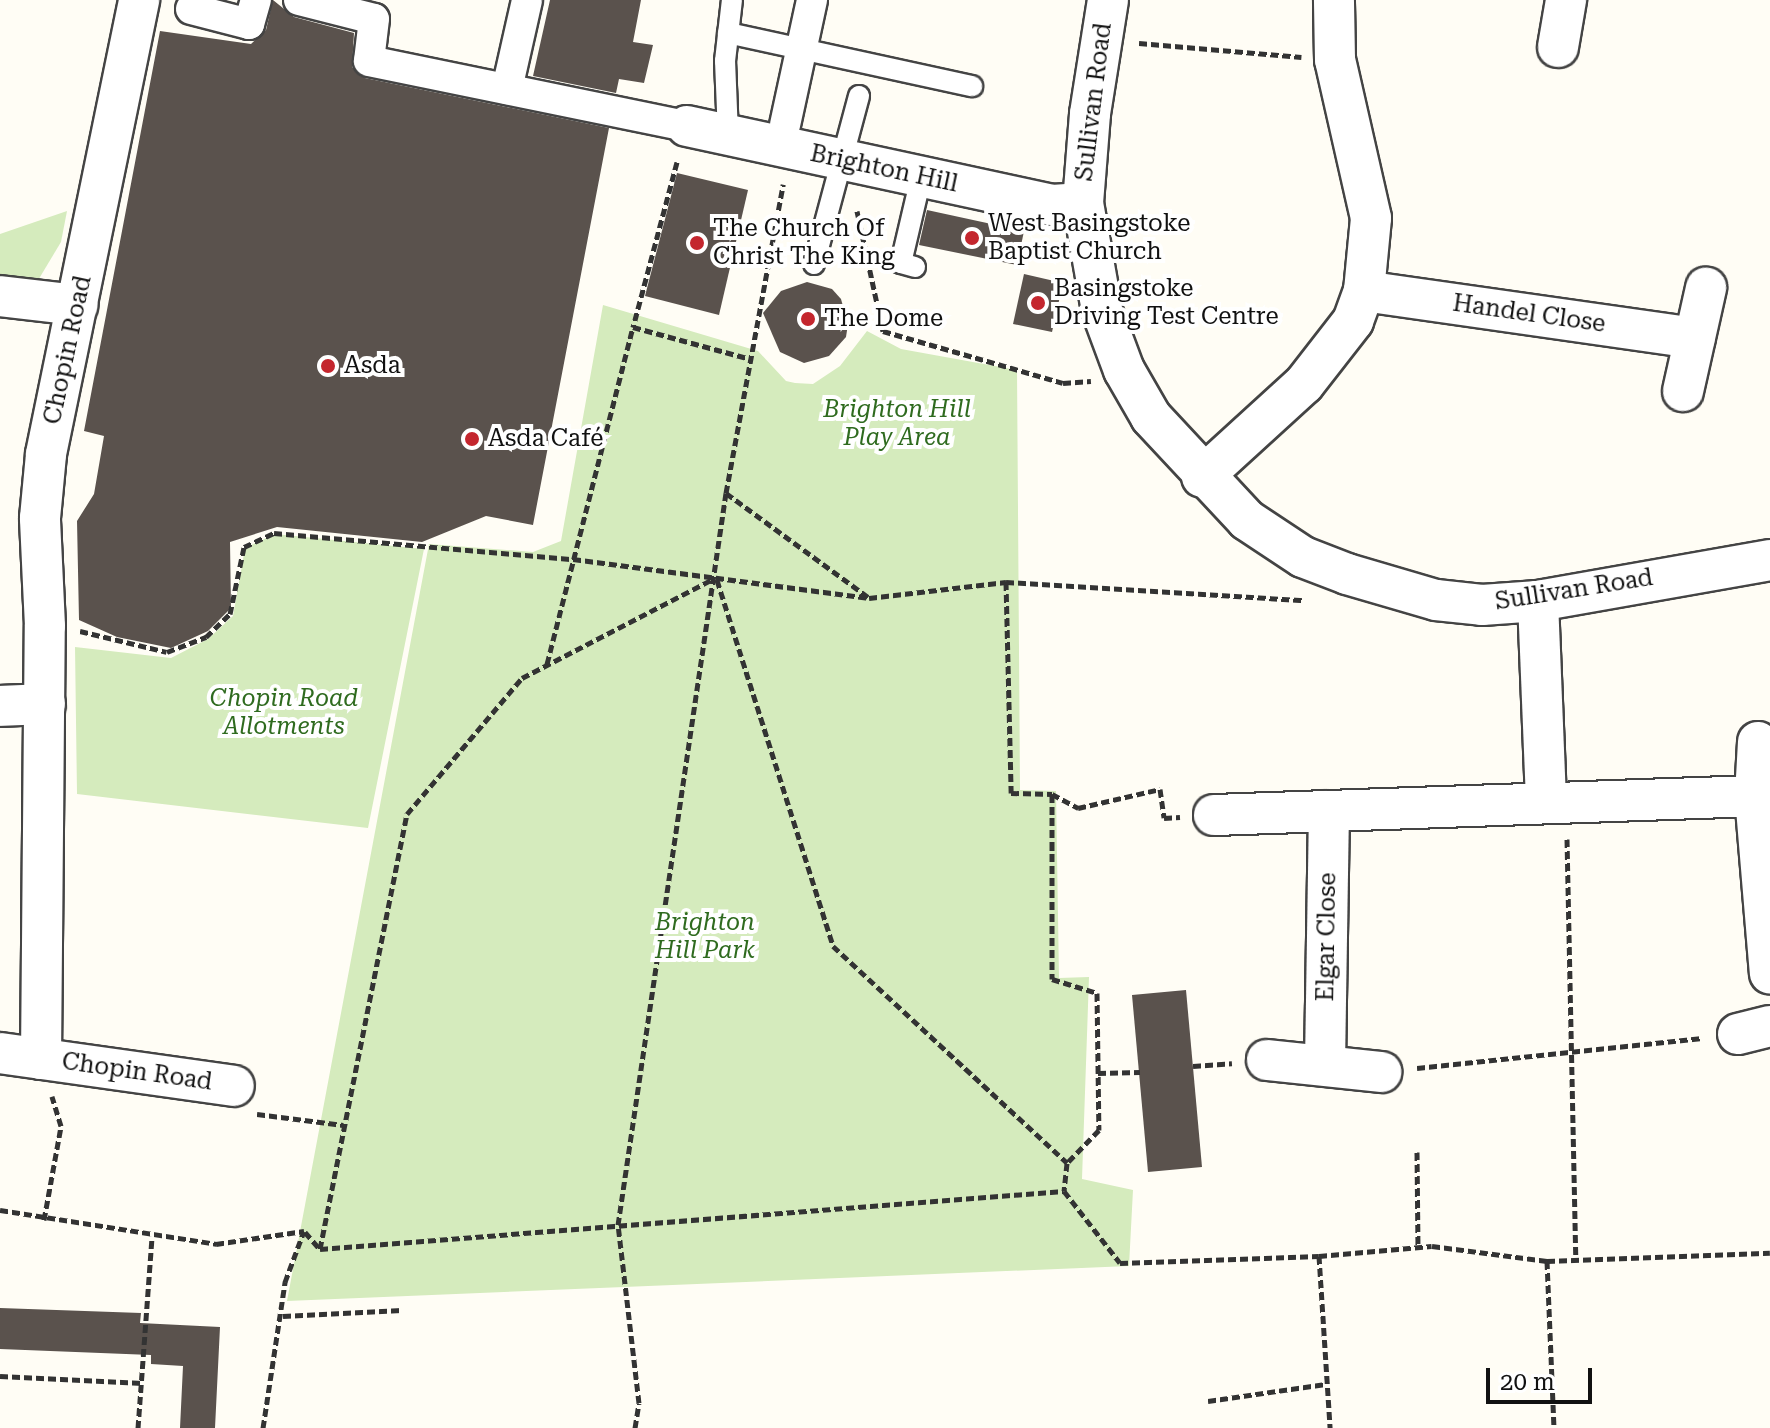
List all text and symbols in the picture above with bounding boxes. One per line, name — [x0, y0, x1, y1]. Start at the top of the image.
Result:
street label: Sullivan Road — [1070, 21, 1118, 183]
street label: Brighton Hill — [808, 139, 960, 199]
place label: West Basingstoke Baptist Church — [988, 210, 1190, 266]
place label: The Church Of Christ The King — [713, 215, 895, 271]
marker: West Basingstoke Baptist Church — [963, 229, 981, 247]
marker: The Church Of Christ The King — [688, 234, 706, 252]
street label: Chopin Road — [38, 273, 98, 427]
place label: Basingstoke Driving Test Centre — [1054, 275, 1279, 331]
street label: Handel Close — [1451, 289, 1607, 339]
marker: Basingstoke Driving Test Centre — [1029, 294, 1047, 312]
place label: The Dome — [824, 305, 943, 333]
marker: The Dome — [799, 310, 817, 328]
place label: Asda — [344, 352, 401, 380]
marker: Asda — [319, 357, 337, 375]
park label: Brighton Hill Play Area — [823, 396, 971, 452]
place label: Asda Café — [488, 425, 603, 453]
marker: Asda Café — [463, 430, 481, 448]
street label: Sullivan Road — [1493, 563, 1655, 617]
park label: Chopin Road Allotments — [210, 685, 358, 741]
street label: Elgar Close — [1311, 872, 1343, 1002]
park label: Brighton Hill Park — [655, 909, 755, 965]
street label: Chopin Road — [60, 1047, 214, 1097]
scale bar — [1490, 1352, 1596, 1402]
text: 20 m — [1500, 1368, 1555, 1396]

